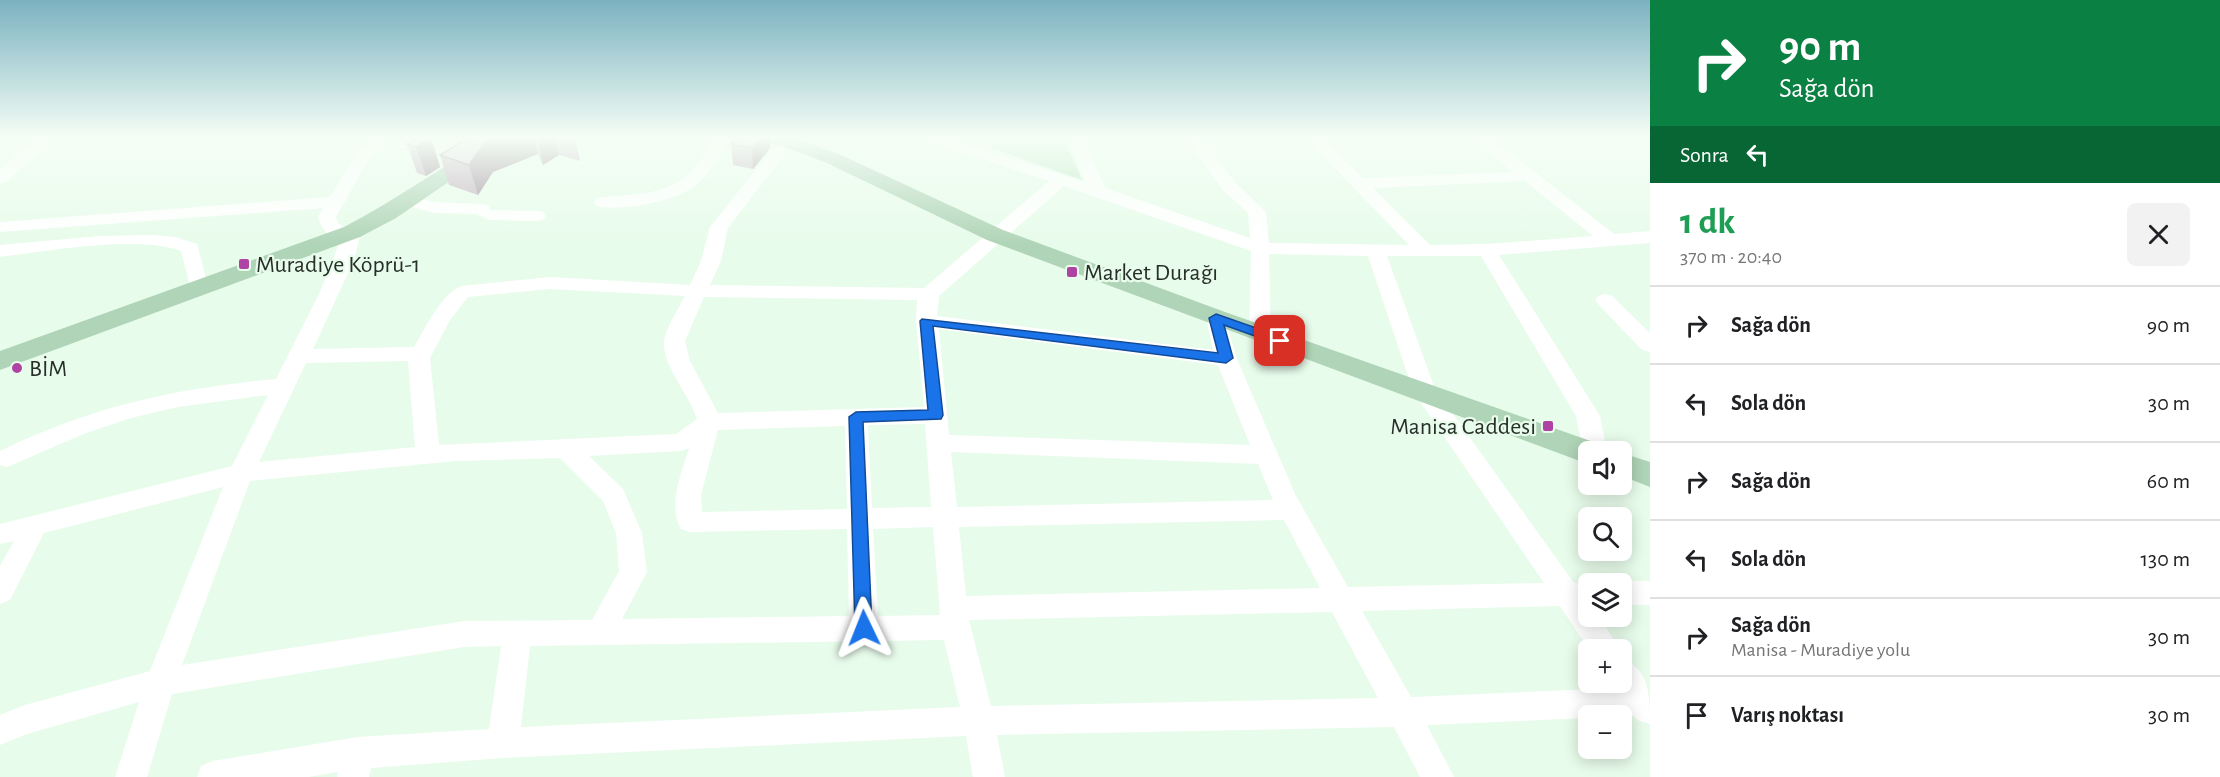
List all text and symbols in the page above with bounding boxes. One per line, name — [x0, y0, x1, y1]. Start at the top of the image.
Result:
icon: right — [1680, 24, 1758, 102]
text: 90 m — [1779, 26, 1861, 68]
text: Sağa dön — [1779, 75, 1874, 102]
icon: left — [1741, 138, 1774, 171]
text: Sonra — [1680, 144, 1729, 166]
button: close — [2127, 203, 2190, 266]
text: 1 dk — [1680, 204, 1735, 240]
text: 370 m · 20:40 — [1680, 247, 1782, 267]
place label: Muradiye Köprü-1 — [256, 253, 420, 277]
marker: Muradiye Köprü-1 — [237, 257, 251, 271]
place label: Market Durağı — [1084, 261, 1218, 285]
marker: Market Durağı — [1065, 265, 1079, 279]
icon: right — [1680, 309, 1713, 342]
text: Sağa dön — [1731, 314, 1811, 336]
text: 90 m — [2147, 314, 2190, 336]
pin — [1254, 315, 1305, 366]
icon: arrive — [1263, 324, 1296, 357]
place label: BİM — [29, 356, 67, 381]
marker: BİM — [10, 361, 24, 375]
icon: left — [1680, 387, 1713, 420]
text: Sola dön — [1731, 392, 1806, 414]
text: 30 m — [2148, 392, 2190, 414]
place label: Manisa Caddesi — [1390, 415, 1536, 439]
marker: Manisa Caddesi — [1541, 419, 1555, 433]
map controls — [1578, 441, 1632, 759]
button: sound — [1578, 441, 1632, 495]
icon: right — [1680, 465, 1713, 498]
text: Sağa dön — [1731, 470, 1811, 492]
text: 60 m — [2147, 470, 2190, 492]
button: search — [1578, 507, 1632, 561]
icon: left — [1680, 543, 1713, 576]
text: Sola dön — [1731, 548, 1806, 570]
text: 130 m — [2141, 548, 2190, 570]
button: layers — [1578, 573, 1632, 627]
position arrow — [832, 596, 896, 660]
text: Sağa dön — [1731, 614, 1811, 636]
icon: right — [1680, 621, 1713, 654]
text: 30 m — [2148, 626, 2190, 648]
button: + — [1578, 639, 1632, 693]
text: Manisa - Muradiye yolu — [1731, 640, 1910, 660]
icon: arrive — [1680, 699, 1713, 732]
text: Varış noktası — [1731, 704, 1844, 726]
text: 30 m — [2148, 704, 2190, 726]
button: − — [1578, 705, 1632, 759]

